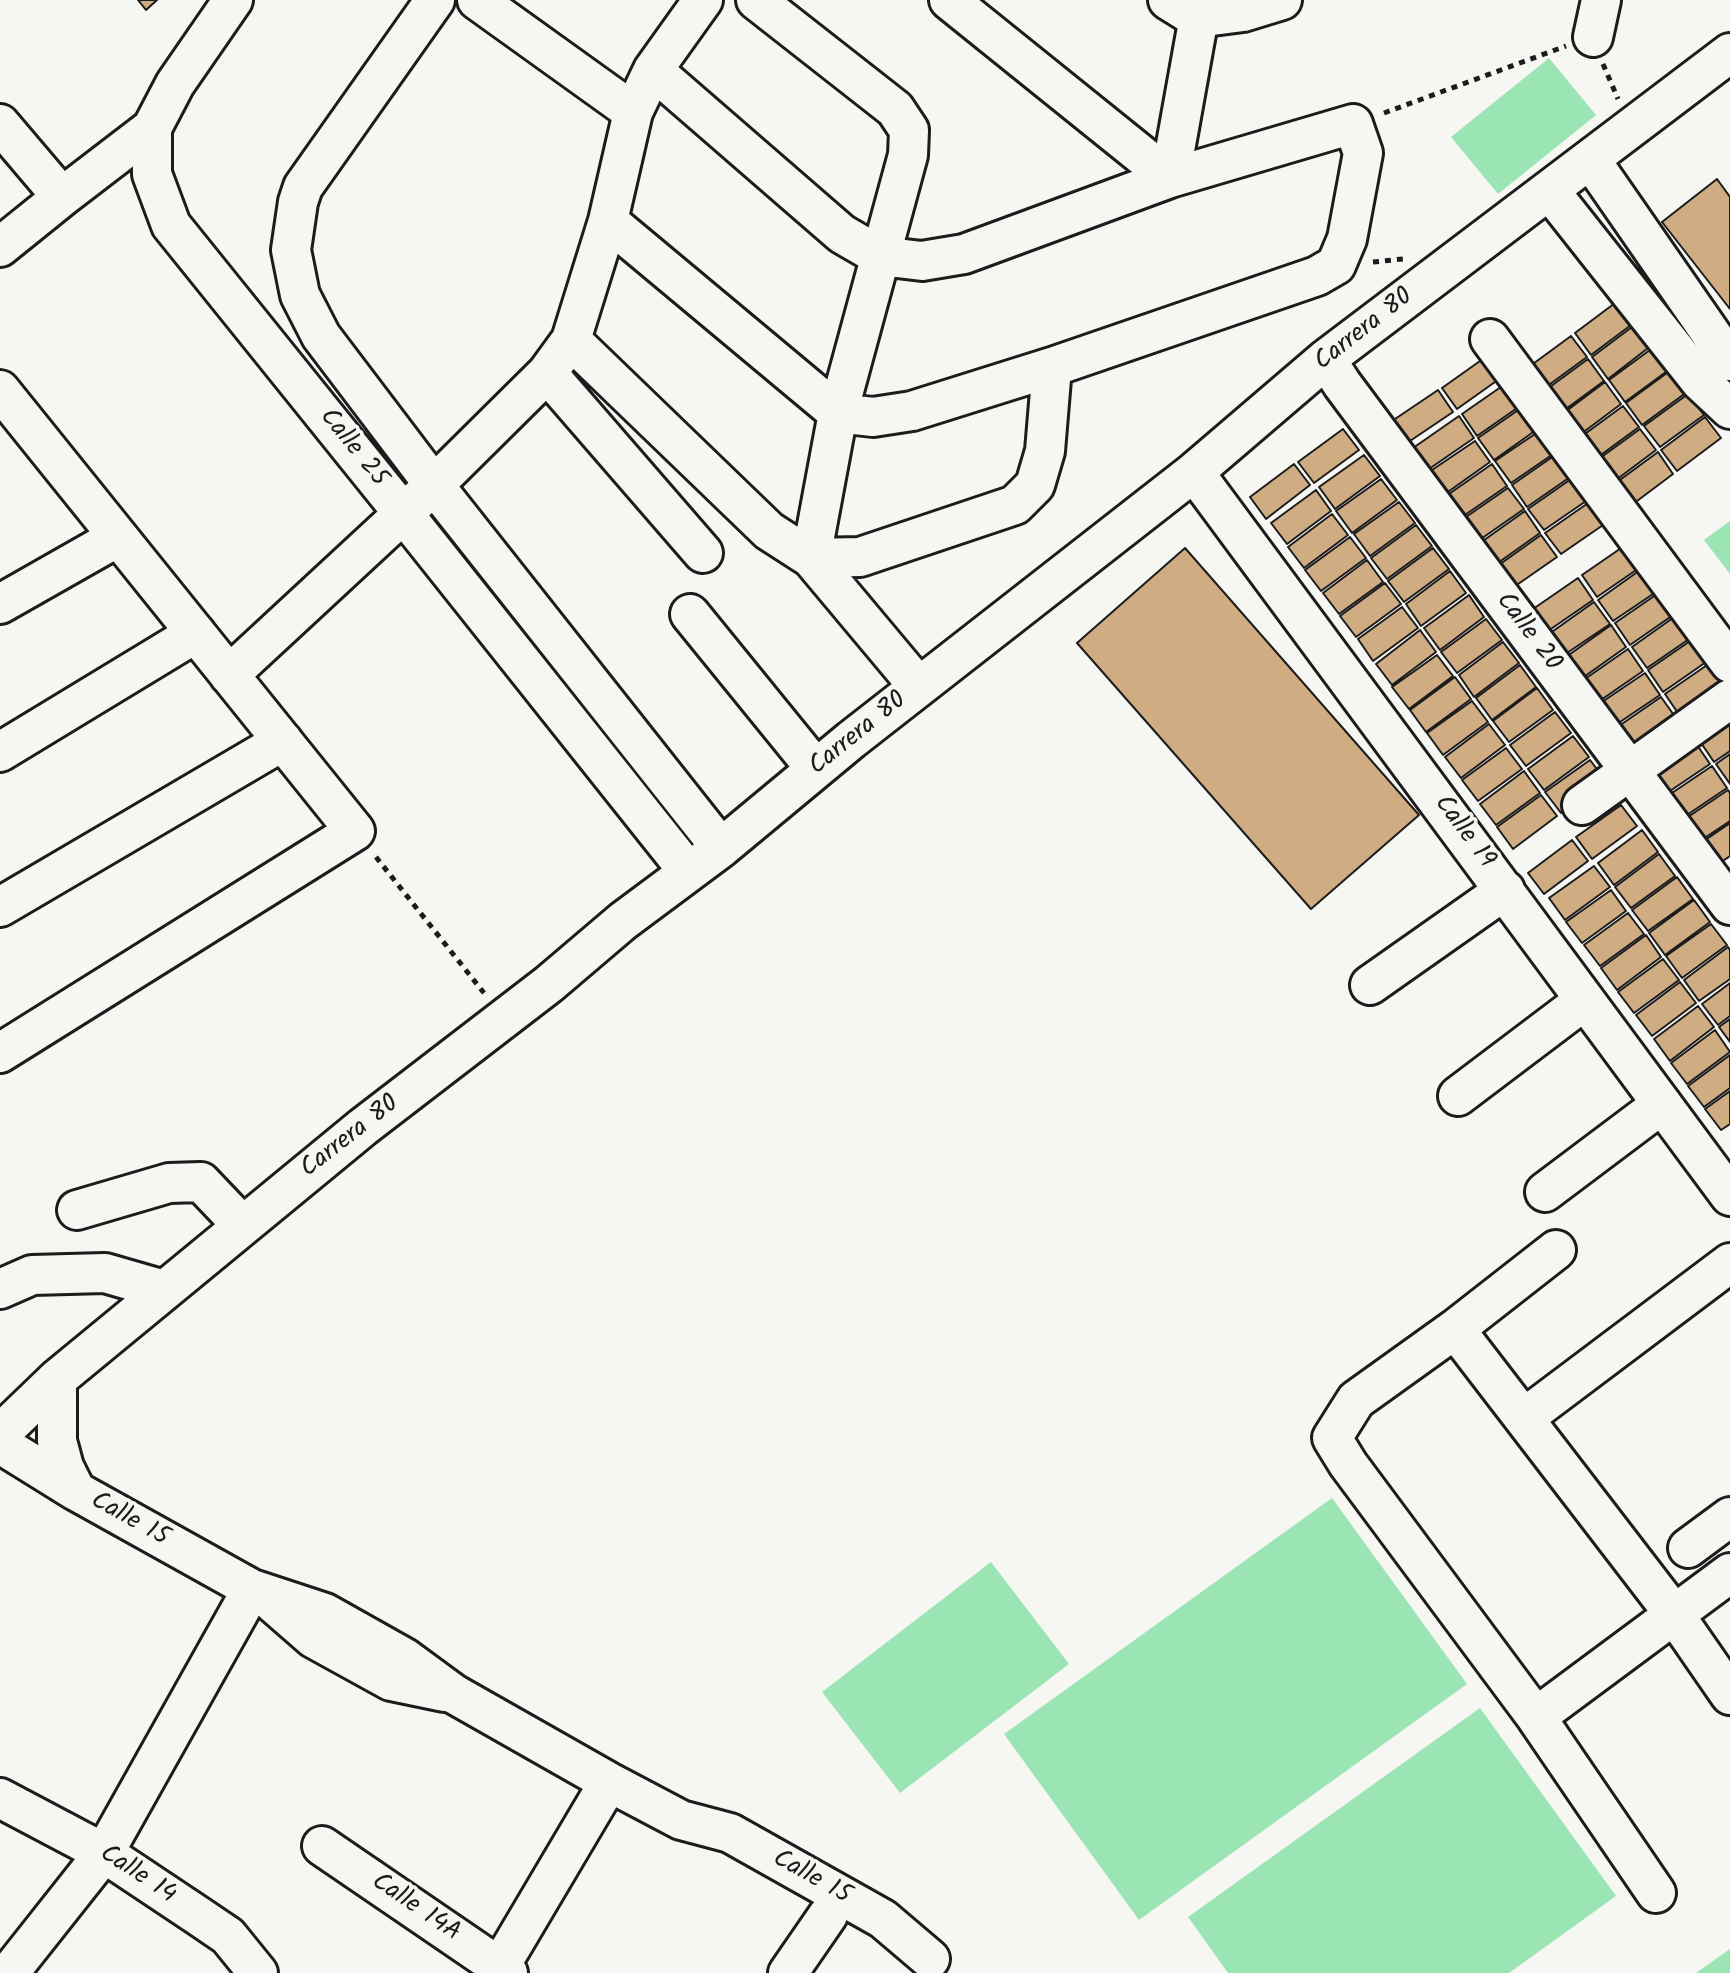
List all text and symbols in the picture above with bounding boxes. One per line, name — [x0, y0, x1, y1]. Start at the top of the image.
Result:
street label: Carrera 80 — [1309, 283, 1421, 379]
street label: Calle 25 — [311, 404, 393, 494]
street label: Calle 20 — [1487, 587, 1567, 679]
street label: Carrera 80 — [804, 686, 914, 784]
street label: Calle 19 — [1425, 790, 1501, 876]
street label: Carrera 80 — [295, 1090, 407, 1186]
street label: Calle 15 — [84, 1487, 174, 1555]
street label: Calle 14 — [93, 1840, 181, 1912]
street label: Calle 15 — [766, 1845, 856, 1913]
street label: Calle 14A — [364, 1868, 466, 1950]

